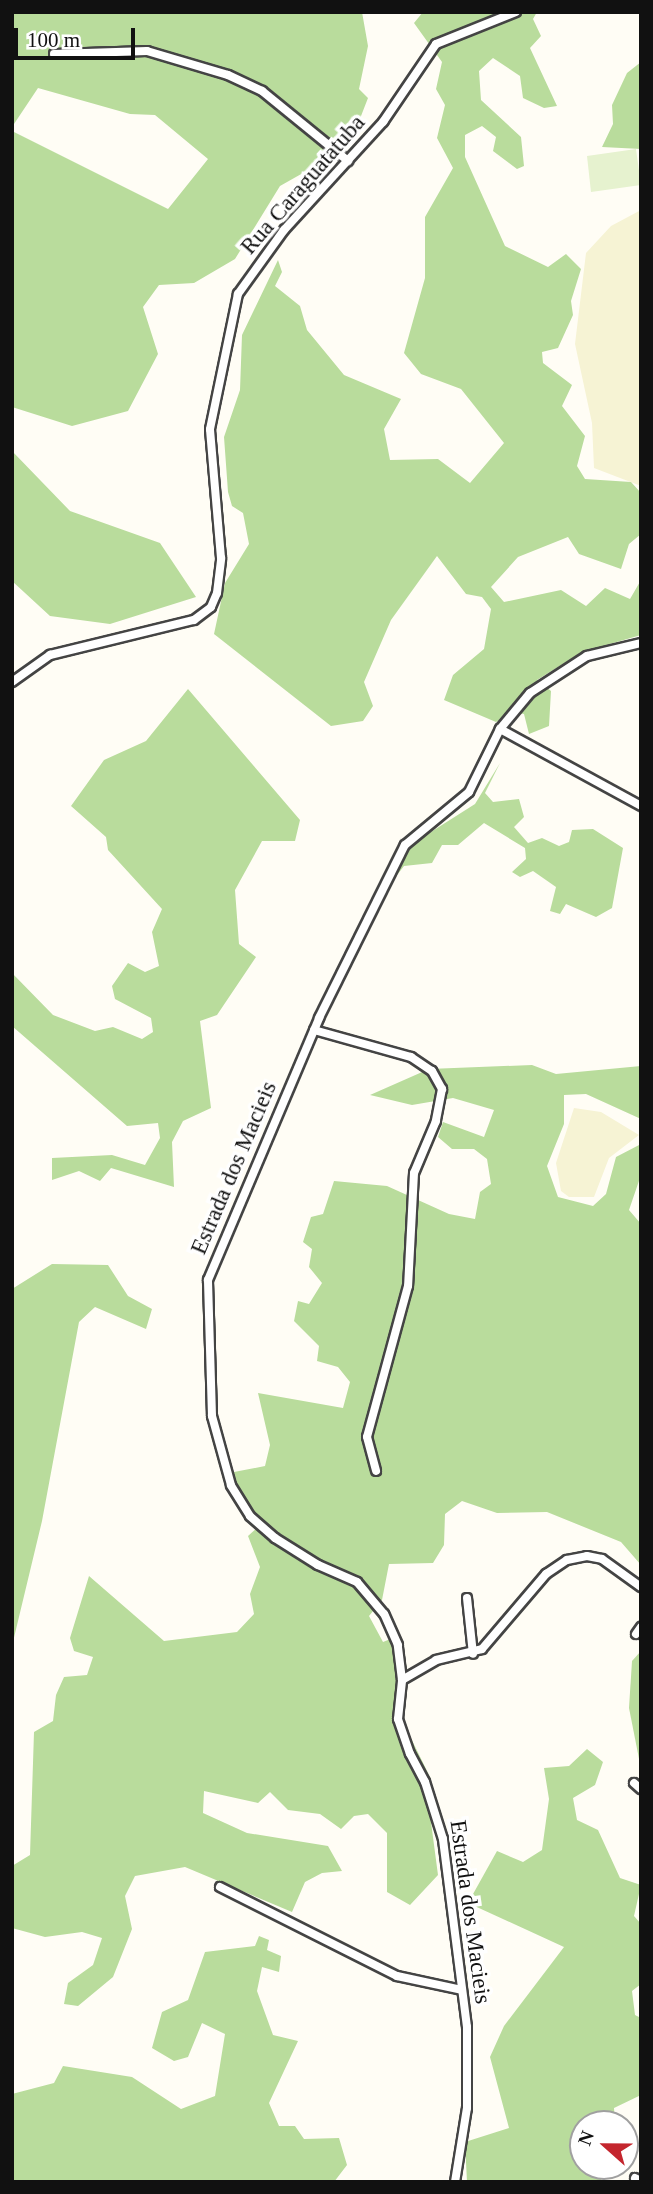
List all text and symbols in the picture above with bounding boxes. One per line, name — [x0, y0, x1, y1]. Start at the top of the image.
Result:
scale bar — [18, 14, 138, 58]
text: 100 m — [27, 28, 80, 52]
street label: Rua Caraguatatuba — [235, 110, 371, 260]
street label: Estrada dos Macieis — [185, 1077, 283, 1259]
street label: Estrada dos Macieis — [443, 1818, 497, 2006]
north arrow — [569, 2110, 639, 2180]
text: N — [574, 2128, 598, 2148]

